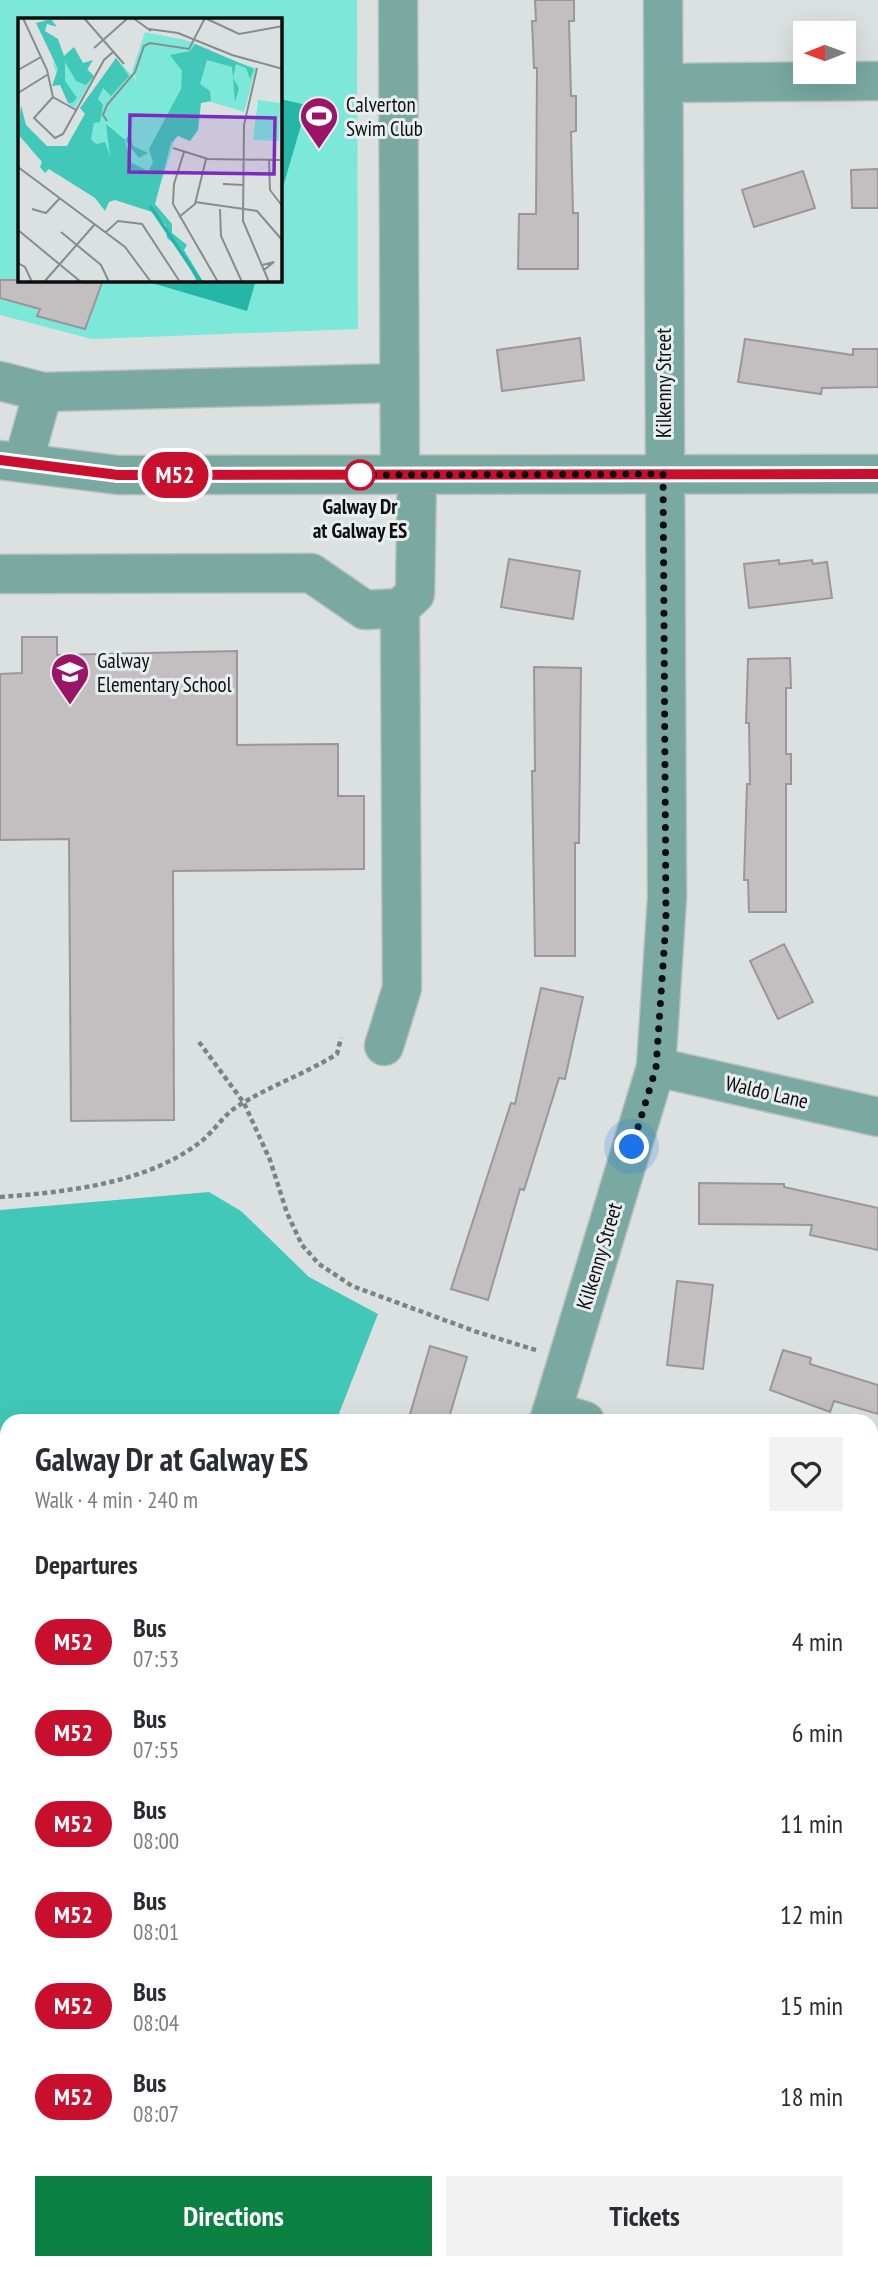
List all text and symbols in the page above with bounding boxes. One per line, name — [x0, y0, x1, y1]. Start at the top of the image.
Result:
inset map — [18, 18, 282, 282]
north arrow — [793, 21, 856, 84]
map controls — [793, 21, 856, 84]
place label: Calverton Swim Club — [346, 91, 423, 142]
sports icon: Calverton Swim Club — [298, 95, 340, 150]
street label: Kilkenny Street — [650, 328, 677, 438]
line badge: M52 — [135, 452, 215, 498]
text: M52 — [156, 459, 194, 490]
marker: Galway Dr at Galway ES — [345, 460, 375, 490]
place label: Galway Dr at Galway ES — [313, 493, 407, 544]
place label: Galway Elementary School — [97, 647, 232, 698]
school or university icon: Galway Elementary School — [49, 651, 91, 706]
street label: Waldo Lane — [723, 1069, 811, 1115]
your location — [614, 1129, 649, 1164]
street label: Kilkenny Street — [570, 1199, 628, 1313]
text: Galway Dr at Galway ES — [35, 1437, 308, 1480]
button: heart — [769, 1437, 843, 1511]
text: Walk · 4 min · 240 m — [35, 1485, 198, 1514]
text: Departures — [35, 1548, 138, 1581]
text: Bus — [133, 1611, 166, 1644]
text: 4 min — [792, 1625, 843, 1658]
text: M52 — [54, 1626, 93, 1657]
text: 07:53 — [133, 1644, 179, 1673]
text: Bus — [133, 1702, 166, 1735]
text: 6 min — [792, 1716, 843, 1749]
text: M52 — [54, 1717, 93, 1748]
text: 07:55 — [133, 1735, 179, 1764]
text: Bus — [133, 1793, 166, 1826]
text: 11 min — [780, 1807, 843, 1840]
text: M52 — [54, 1808, 93, 1839]
text: 08:00 — [133, 1826, 179, 1855]
text: Bus — [133, 1884, 166, 1917]
text: 12 min — [780, 1898, 843, 1931]
text: M52 — [54, 1899, 93, 1930]
text: 08:01 — [133, 1917, 179, 1946]
text: Bus — [133, 1975, 166, 2008]
text: 15 min — [780, 1989, 843, 2022]
text: M52 — [54, 1990, 93, 2021]
text: 08:04 — [133, 2008, 179, 2037]
text: Bus — [133, 2066, 166, 2099]
text: 18 min — [780, 2080, 843, 2113]
text: M52 — [54, 2081, 93, 2112]
text: 08:07 — [133, 2099, 179, 2128]
button: Directions — [35, 2176, 432, 2256]
button: Tickets — [446, 2176, 843, 2256]

